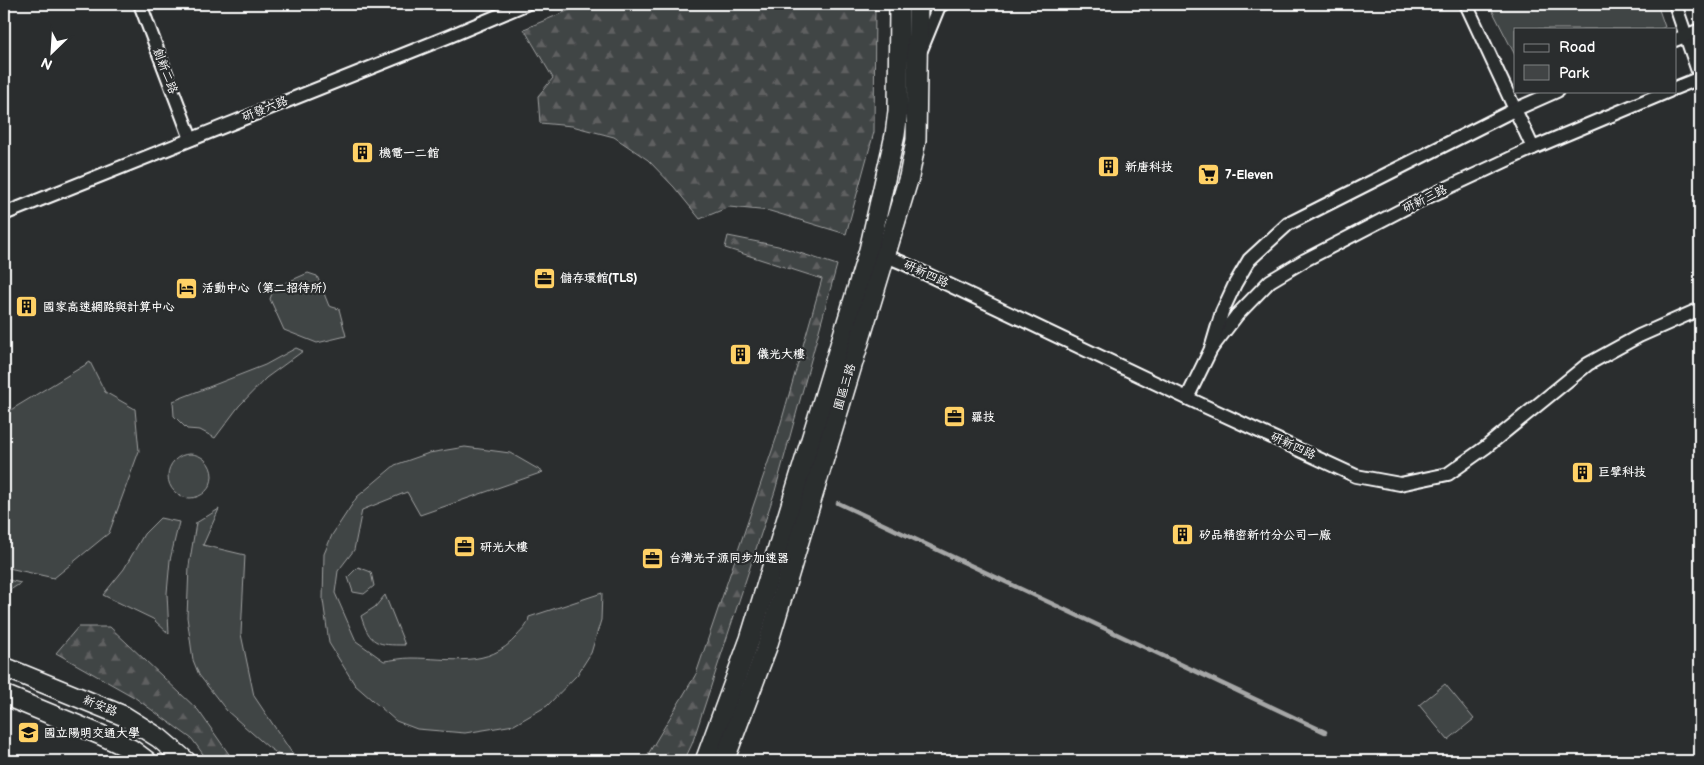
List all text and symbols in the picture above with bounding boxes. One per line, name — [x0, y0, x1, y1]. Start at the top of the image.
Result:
north arrow — [28, 28, 78, 78]
legend — [1514, 28, 1676, 92]
text: Road — [1559, 38, 1595, 57]
street label: 創新二路 — [149, 46, 181, 96]
text: N — [38, 53, 55, 73]
text: Park — [1559, 64, 1590, 83]
street label: 研發六路 — [240, 93, 290, 125]
building icon: 機電一二館 — [351, 141, 375, 165]
place label: 機電一二館 — [379, 146, 440, 161]
building icon: 新唐科技 — [1097, 155, 1121, 179]
place label: 新唐科技 — [1125, 160, 1173, 175]
supermarket icon: 7-Eleven — [1197, 163, 1221, 187]
place label: 7-Eleven — [1225, 168, 1274, 183]
street label: 研新三路 — [1400, 182, 1450, 216]
street label: 研新四路 — [901, 257, 951, 291]
office icon: 儲存環館(TLS) — [532, 266, 556, 290]
place label: 儲存環館(TLS) — [560, 271, 638, 286]
hotel icon: 活動中心（第二招待所） — [174, 276, 198, 300]
place label: 活動中心（第二招待所） — [202, 281, 334, 296]
building icon: 國家高速網路與計算中心 — [15, 295, 39, 319]
place label: 國家高速網路與計算中心 — [43, 300, 175, 315]
building icon: 儀光大樓 — [729, 342, 753, 366]
place label: 儀光大樓 — [757, 347, 805, 362]
street label: 園區三路 — [831, 362, 859, 412]
office icon: 羅技 — [943, 405, 967, 429]
place label: 羅技 — [971, 410, 995, 425]
street label: 研新四路 — [1268, 429, 1318, 463]
building icon: 巨擘科技 — [1570, 460, 1594, 484]
place label: 巨擘科技 — [1598, 465, 1646, 480]
building icon: 矽品精密新竹分公司一廠 — [1171, 523, 1195, 547]
place label: 矽品精密新竹分公司一廠 — [1199, 528, 1331, 543]
office icon: 研光大樓 — [452, 535, 476, 559]
place label: 研光大樓 — [480, 540, 528, 555]
office icon: 台灣光子源同步加速器 — [641, 546, 665, 570]
place label: 台灣光子源同步加速器 — [669, 551, 789, 566]
street label: 新安路 — [80, 692, 120, 720]
school or university icon: 國立陽明交通大學 — [16, 721, 40, 745]
place label: 國立陽明交通大學 — [44, 726, 140, 741]

